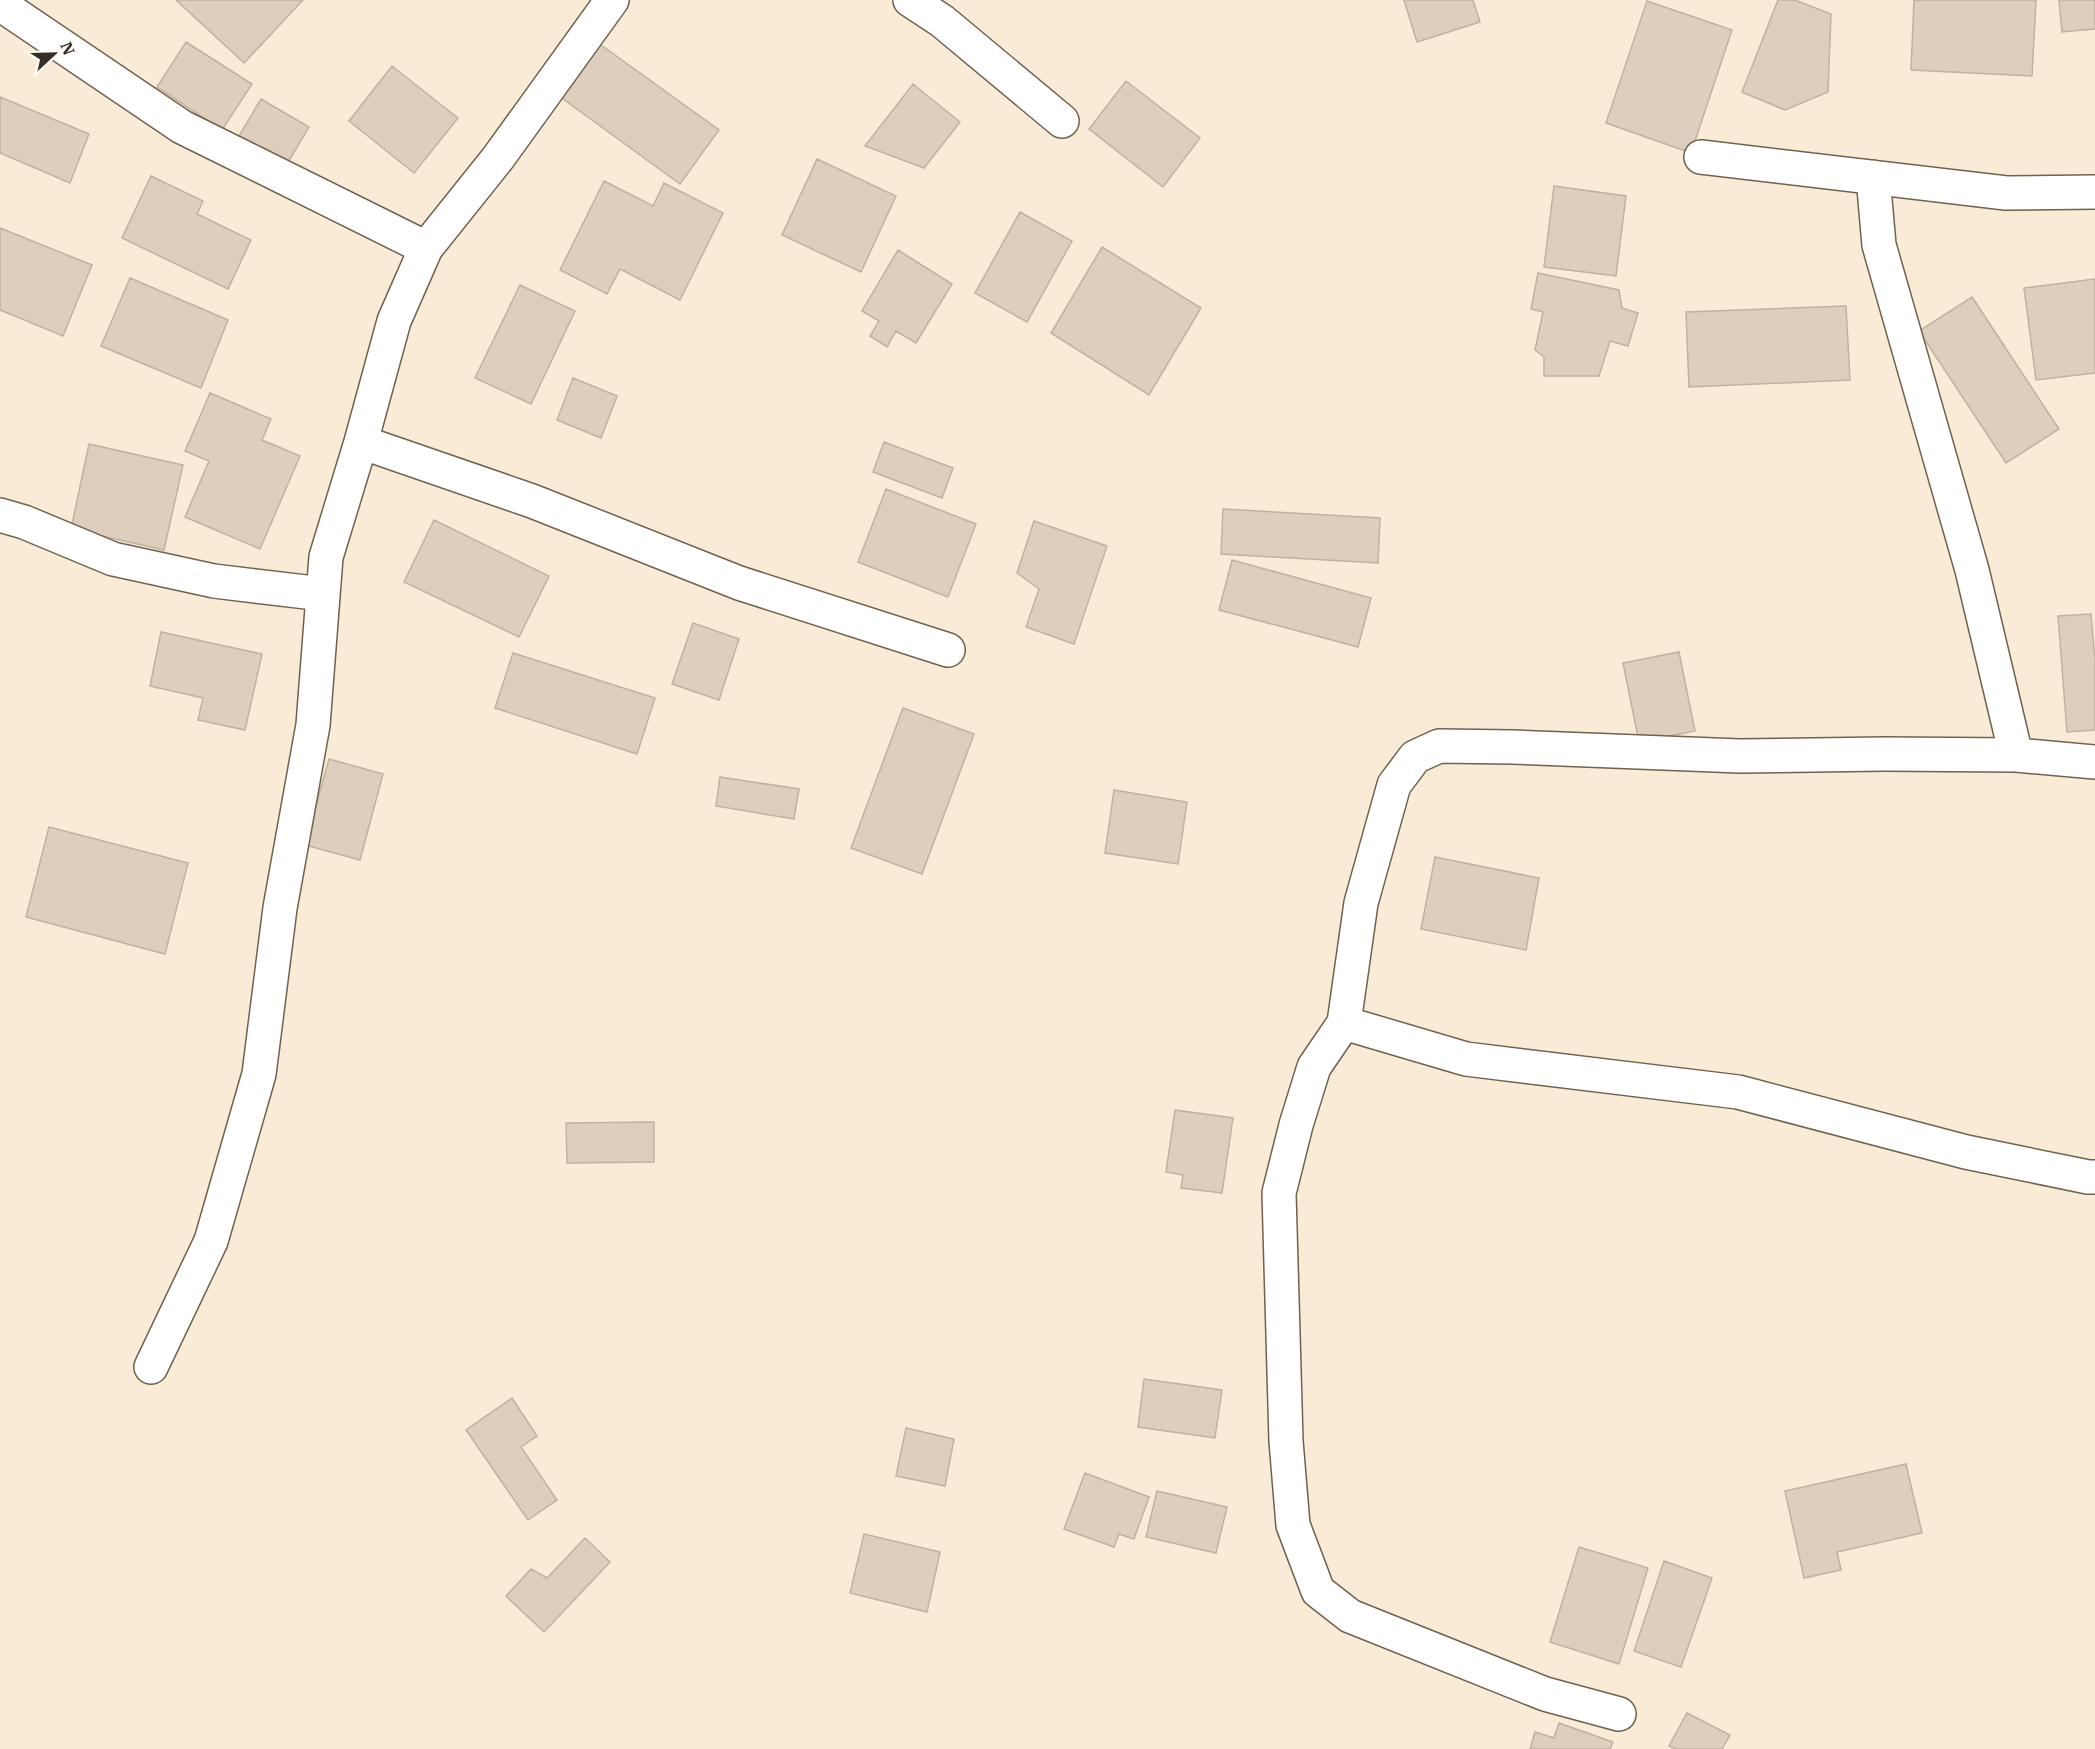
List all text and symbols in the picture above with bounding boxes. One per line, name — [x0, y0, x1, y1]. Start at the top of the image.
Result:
north arrow — [24, 24, 84, 84]
text: N — [56, 39, 80, 58]

